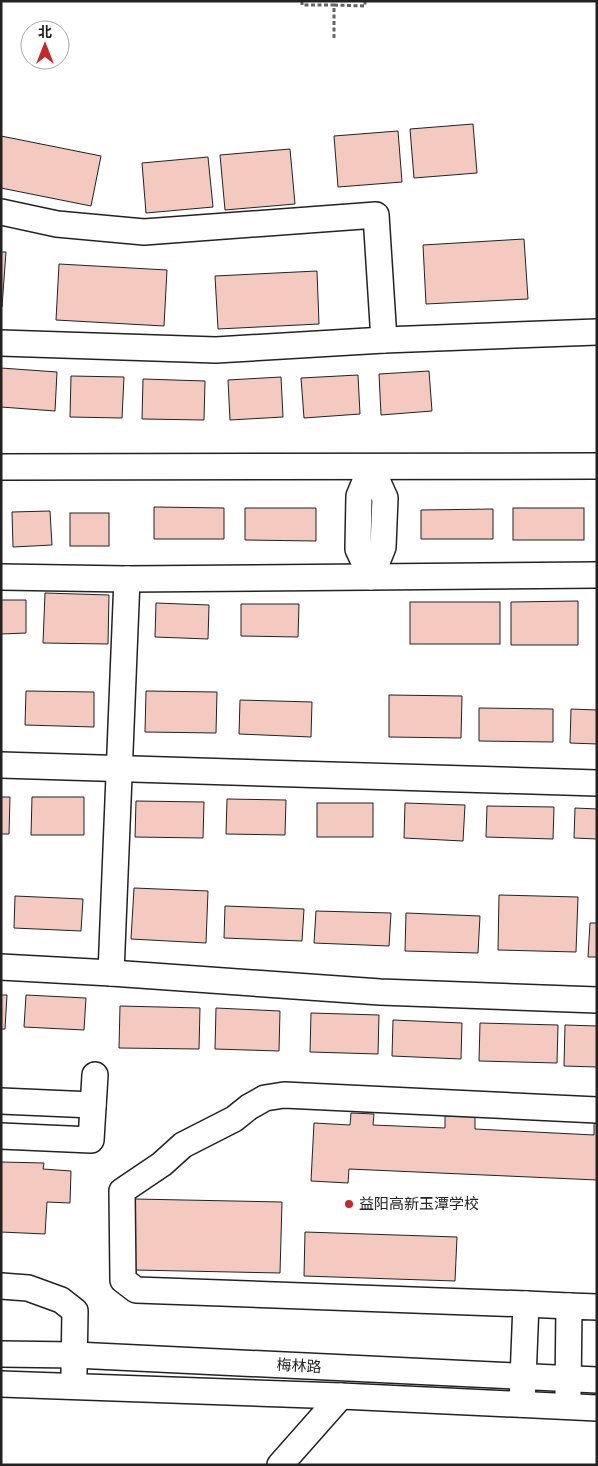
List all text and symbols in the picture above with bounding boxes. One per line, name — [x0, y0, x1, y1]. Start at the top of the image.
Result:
north arrow — [20, 20, 70, 70]
text: 北 — [38, 23, 52, 41]
place label: 益阳高新玉潭学校 — [359, 1194, 479, 1213]
marker: 益阳高新玉潭学校 — [343, 1198, 355, 1210]
street label: 梅林路 — [276, 1355, 322, 1376]

